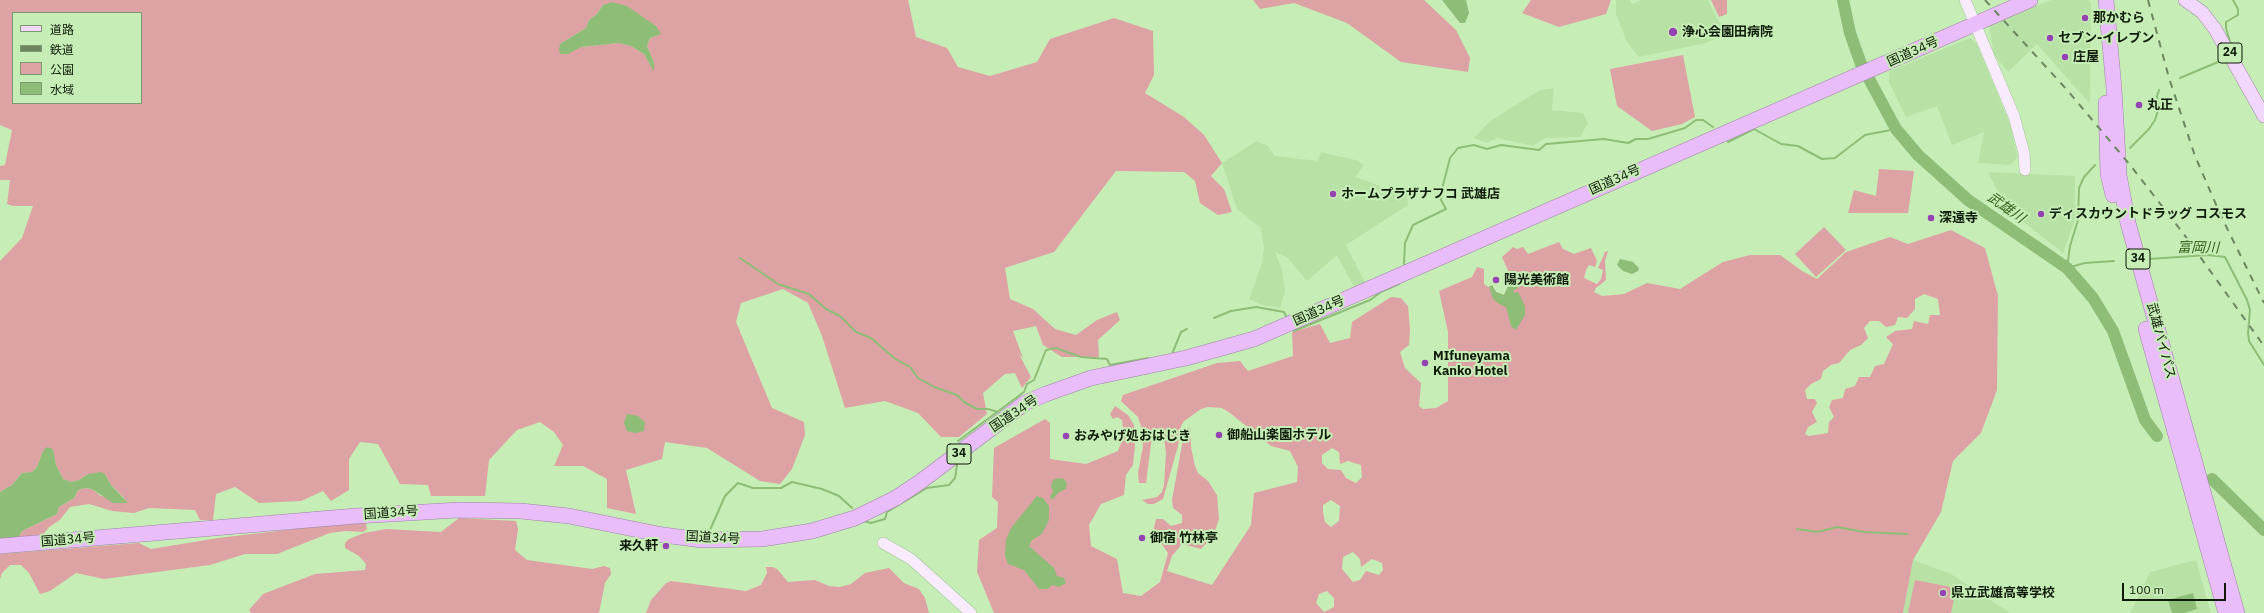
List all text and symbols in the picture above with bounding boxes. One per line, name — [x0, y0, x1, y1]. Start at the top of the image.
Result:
place label: 那かむら — [2093, 10, 2145, 26]
legend — [12, 12, 142, 104]
marker: 那かむら — [2080, 13, 2090, 23]
text: 道路 — [50, 22, 74, 37]
place label: 浄心会園田病院 — [1682, 24, 1773, 40]
marker: 浄心会園田病院 — [1667, 26, 1679, 38]
place label: セブン-イレブン — [2058, 30, 2154, 46]
marker: セブン-イレブン — [2045, 33, 2055, 43]
street label: 国道34号 — [1885, 34, 1941, 70]
text: 鉄道 — [50, 42, 74, 57]
road number: 24 — [2218, 43, 2242, 63]
place label: 庄屋 — [2073, 49, 2099, 65]
marker: 庄屋 — [2060, 52, 2070, 62]
text: 公園 — [50, 62, 74, 77]
text: 水域 — [50, 82, 74, 97]
place label: 丸正 — [2147, 97, 2173, 113]
marker: 丸正 — [2134, 100, 2144, 110]
street label: 国道34号 — [1587, 162, 1643, 198]
place label: ホームプラザナフコ 武雄店 — [1341, 186, 1500, 202]
marker: ホームプラザナフコ 武雄店 — [1328, 189, 1338, 199]
water label: 武雄川 — [1984, 189, 2028, 227]
place label: ディスカウントドラッグ コスモス — [2049, 206, 2247, 222]
marker: ディスカウントドラッグ コスモス — [2036, 209, 2046, 219]
place label: 深遠寺 — [1939, 210, 1978, 226]
marker: 深遠寺 — [1926, 213, 1936, 223]
water label: 富岡川 — [2177, 239, 2219, 257]
road number: 34 — [2126, 249, 2150, 269]
place label: 陽光美術館 — [1504, 272, 1569, 288]
marker: 陽光美術館 — [1491, 275, 1501, 285]
street label: 国道34号 — [1291, 293, 1347, 329]
street label: 武雄バイパス — [2143, 301, 2179, 381]
place label: MIfuneyama Kanko Hotel — [1433, 348, 1510, 379]
marker: MIfuneyama Kanko Hotel — [1420, 358, 1430, 368]
street label: 国道34号 — [987, 392, 1041, 436]
place label: 御船山楽園ホテル — [1227, 427, 1331, 443]
place label: おみやげ処おはじき — [1074, 428, 1191, 444]
marker: 御船山楽園ホテル — [1214, 430, 1224, 440]
marker: おみやげ処おはじき — [1061, 431, 1071, 441]
road number: 34 — [947, 444, 971, 464]
street label: 国道34号 — [363, 503, 419, 523]
street label: 国道34号 — [685, 529, 741, 547]
street label: 国道34号 — [40, 530, 96, 550]
place label: 御宿 竹林亭 — [1150, 530, 1218, 546]
marker: 御宿 竹林亭 — [1137, 533, 1147, 543]
place label: 来久軒 — [619, 538, 658, 554]
marker: 来久軒 — [661, 541, 671, 551]
scale bar — [2124, 575, 2228, 601]
text: 100 m — [2129, 582, 2164, 597]
place label: 県立武雄高等学校 — [1951, 585, 2055, 601]
marker: 県立武雄高等学校 — [1938, 588, 1948, 598]

